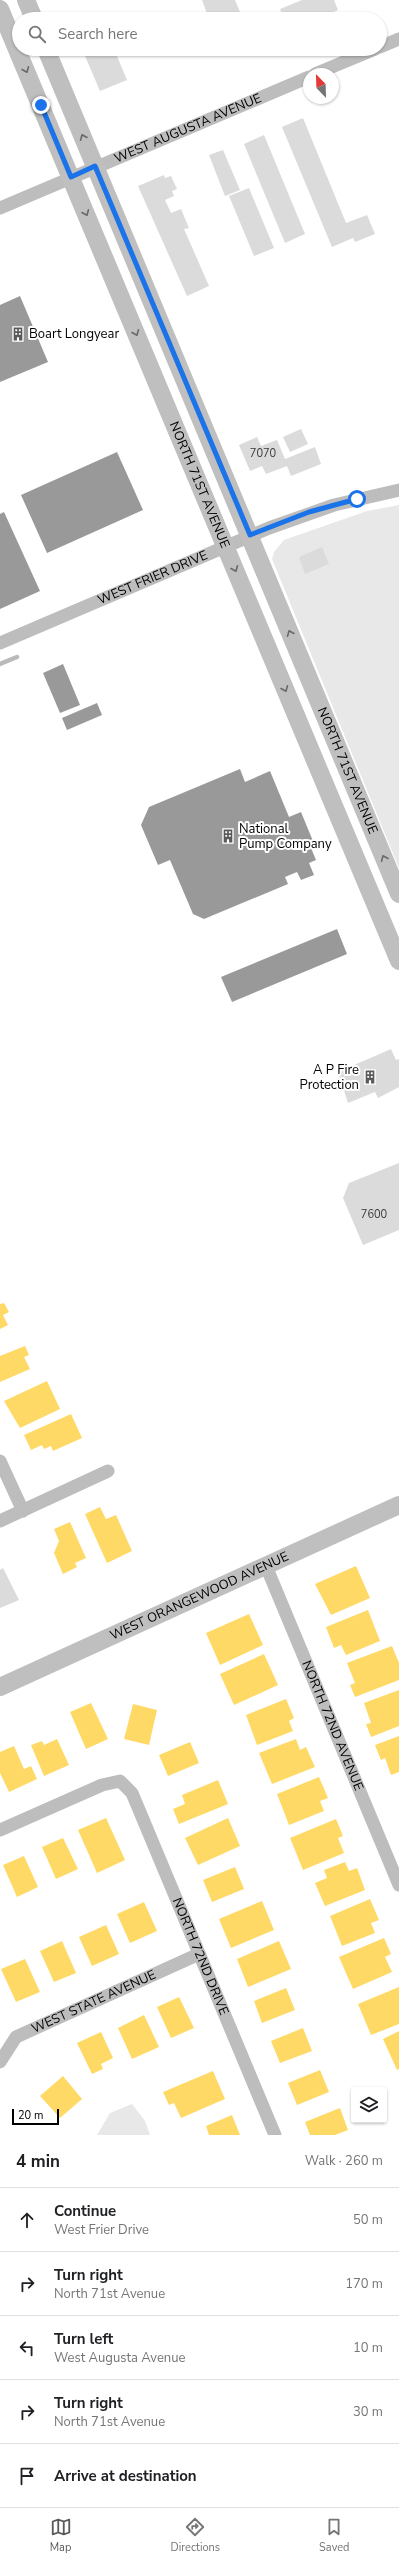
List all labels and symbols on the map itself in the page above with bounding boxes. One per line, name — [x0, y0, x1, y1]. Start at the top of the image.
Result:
one-way arrow — [21, 66, 29, 74]
north arrow — [303, 68, 339, 104]
street label: WEST AUGUSTA AVENUE — [112, 89, 264, 168]
route end — [32, 96, 50, 114]
one-way arrow — [80, 134, 88, 141]
one-way arrow — [81, 209, 89, 216]
place label: Boart Longyear — [29, 325, 119, 343]
building icon: Boart Longyear — [10, 326, 26, 342]
one-way arrow — [131, 329, 139, 336]
street label: NORTH 71ST AVENUE — [165, 419, 234, 551]
house number: 7070 — [250, 446, 277, 461]
route start — [348, 490, 366, 508]
street label: WEST FRIER DRIVE — [95, 546, 210, 609]
one-way arrow — [230, 565, 238, 572]
one-way arrow — [287, 630, 295, 637]
one-way arrow — [280, 685, 288, 692]
street label: NORTH 71ST AVENUE — [313, 704, 382, 837]
place label: National Pump Company — [239, 820, 332, 853]
building icon: National Pump Company — [220, 828, 236, 844]
one-way arrow — [381, 855, 389, 862]
place label: A P Fire Protection — [300, 1061, 359, 1094]
building icon: A P Fire Protection — [362, 1069, 378, 1085]
house number: 7600 — [361, 1207, 388, 1222]
street label: WEST ORANGEWOOD AVENUE — [107, 1548, 291, 1645]
street label: NORTH 72ND AVENUE — [297, 1658, 368, 1793]
street label: NORTH 72ND DRIVE — [168, 1895, 233, 2018]
street label: WEST STATE AVENUE — [29, 1966, 159, 2038]
scale bar — [12, 2107, 59, 2126]

